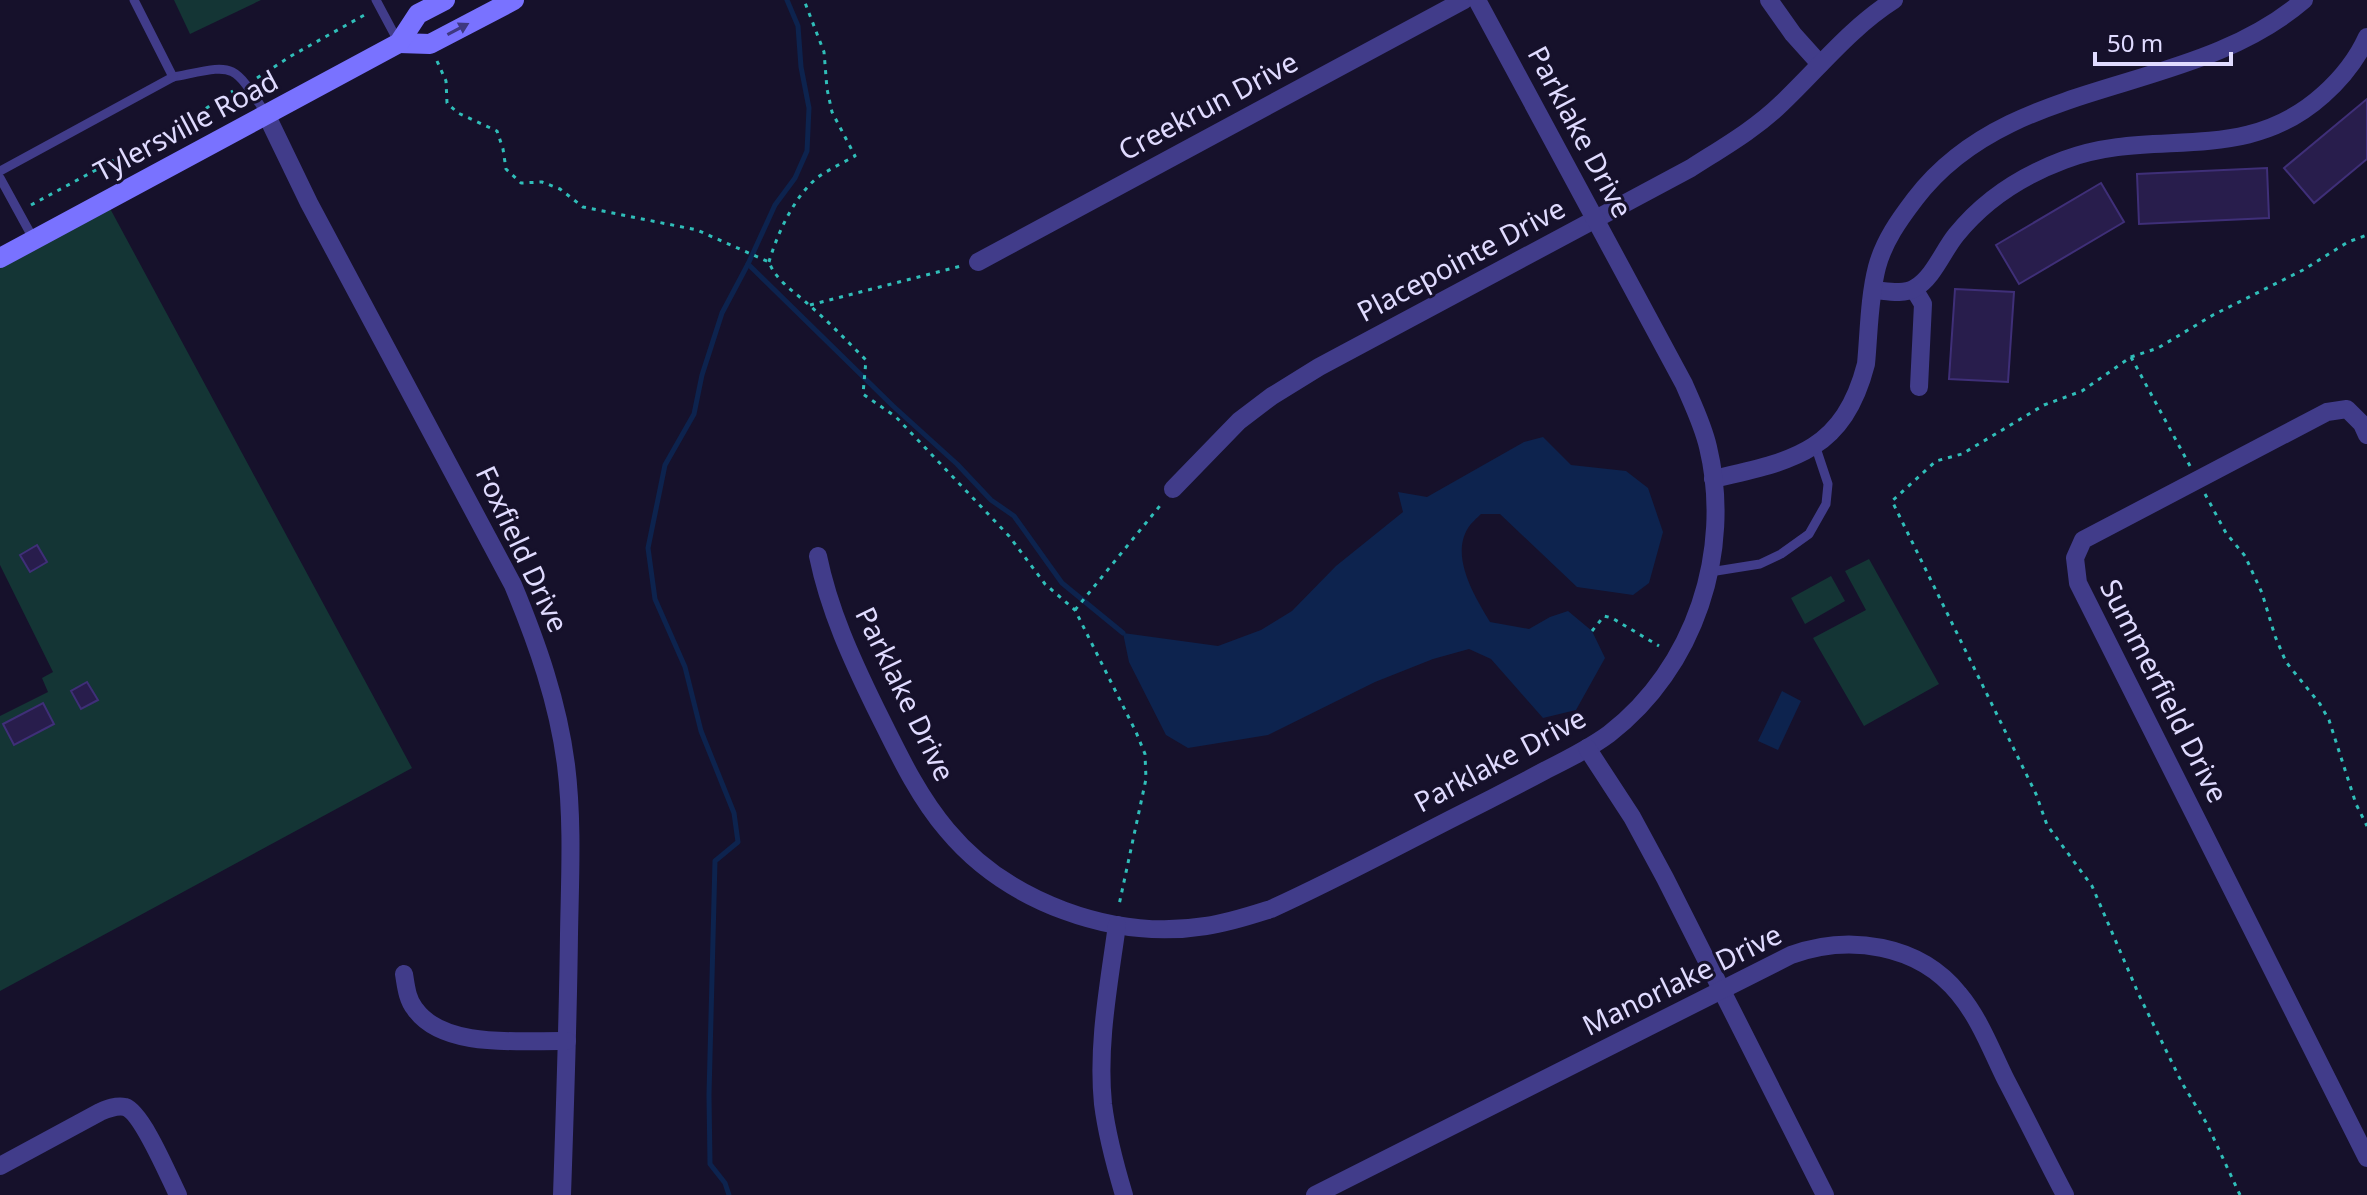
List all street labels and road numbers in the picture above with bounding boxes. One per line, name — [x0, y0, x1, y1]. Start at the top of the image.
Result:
street label: Parklake Drive — [1520, 39, 1642, 224]
street label: Creekrun Drive — [1111, 42, 1304, 168]
street label: Tylersville Road — [87, 61, 284, 190]
street label: Placepointe Drive — [1350, 188, 1571, 330]
street label: Foxfield Drive — [468, 459, 578, 638]
street label: Summerfield Drive — [2092, 572, 2238, 809]
street label: Parklake Drive — [847, 600, 964, 787]
street label: Parklake Drive — [1407, 698, 1592, 820]
street label: Manorlake Drive — [1576, 914, 1787, 1044]

